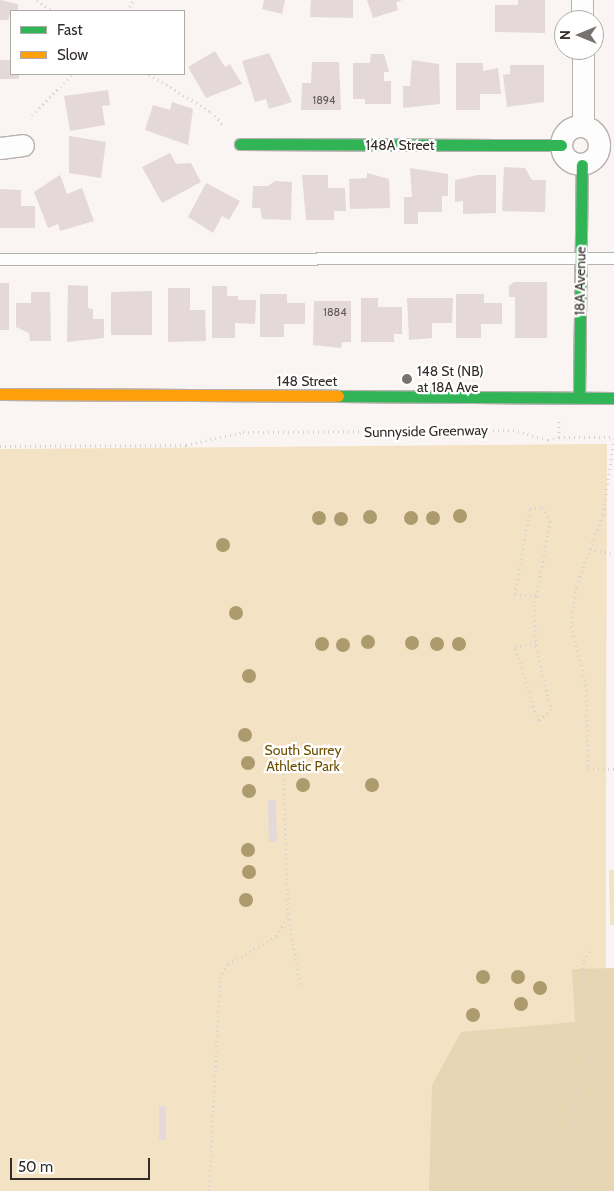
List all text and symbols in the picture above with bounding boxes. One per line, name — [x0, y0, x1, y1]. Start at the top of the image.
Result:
legend — [10, 10, 185, 75]
north arrow — [554, 10, 604, 60]
text: Fast — [57, 21, 82, 39]
text: N — [556, 30, 574, 40]
text: Slow — [57, 46, 88, 64]
house number: 1894 — [313, 93, 335, 107]
street label: 148A Street — [366, 137, 434, 153]
street label: 18A Avenue — [571, 246, 589, 316]
house number: 1884 — [323, 305, 347, 319]
place label: 148 St (NB) at 18A Ave — [417, 363, 484, 396]
street label: 148 Street — [277, 373, 337, 389]
marker: 148 St (NB) at 18A Ave — [401, 373, 413, 385]
street label: Sunnyside Greenway — [364, 422, 488, 440]
park label: South Surrey Athletic Park — [265, 742, 341, 774]
scale bar — [12, 1148, 152, 1180]
text: 50 m — [18, 1158, 53, 1176]

